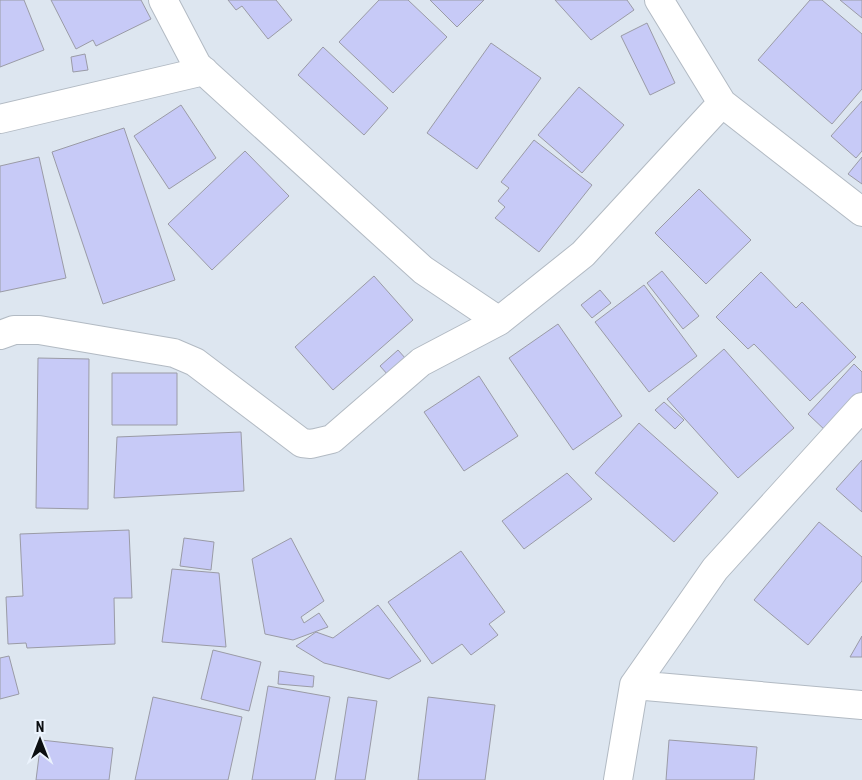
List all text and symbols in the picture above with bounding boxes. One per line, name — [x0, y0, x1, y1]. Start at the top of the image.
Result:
north arrow — [15, 715, 65, 765]
text: N — [36, 719, 44, 735]

